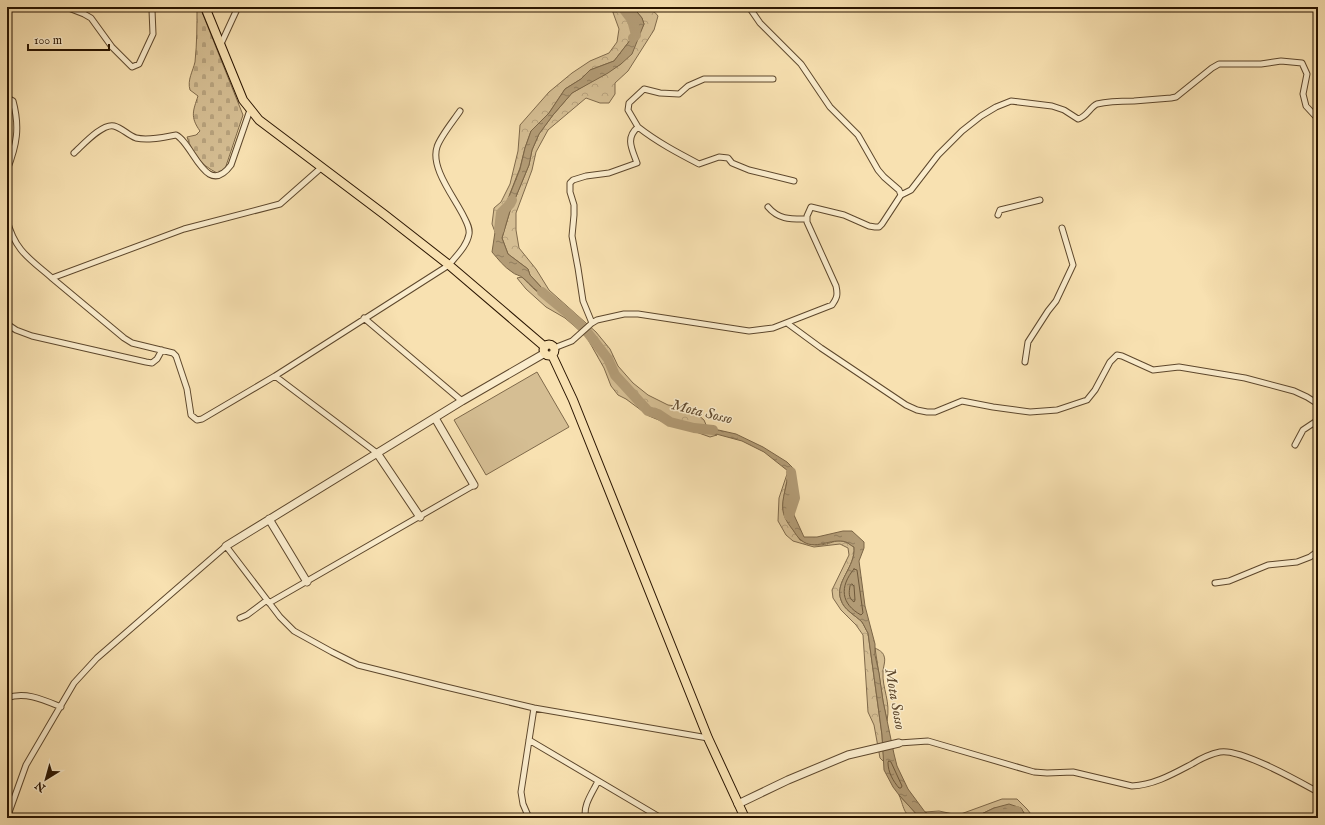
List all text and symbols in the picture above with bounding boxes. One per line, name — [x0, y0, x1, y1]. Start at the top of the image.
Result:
scale bar — [28, 26, 109, 52]
text: 100 m — [34, 33, 62, 48]
water label: Mota Sosso — [669, 395, 735, 429]
water label: Mota Sosso — [880, 667, 910, 731]
north arrow — [26, 759, 66, 799]
text: N — [32, 777, 49, 795]

